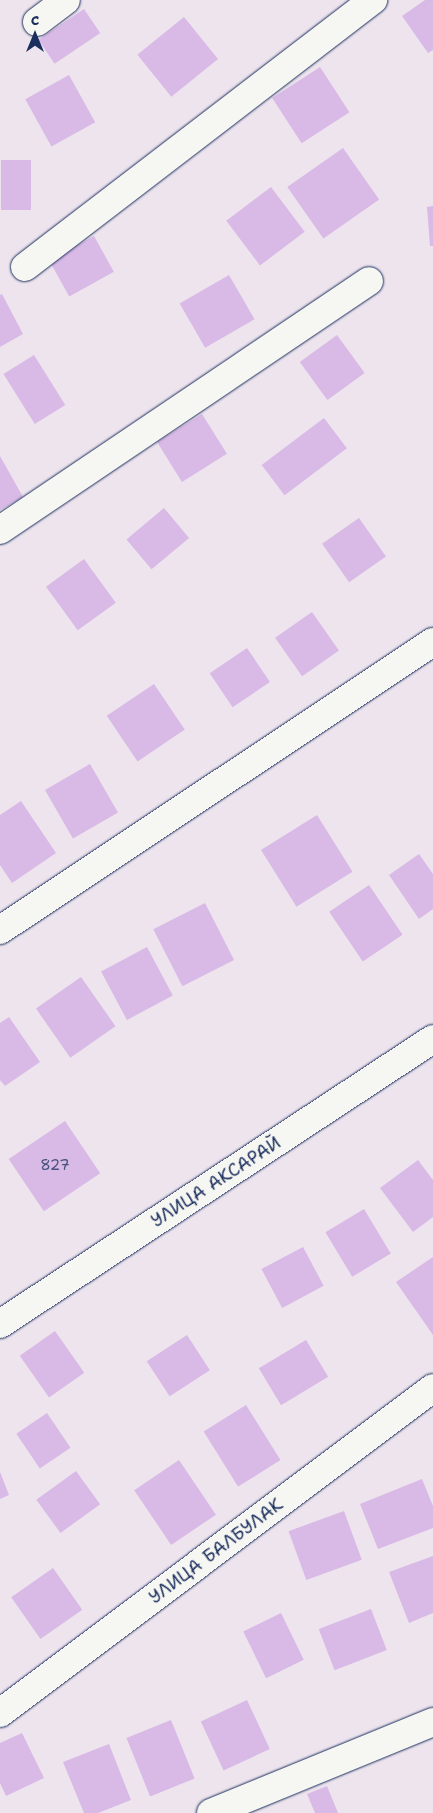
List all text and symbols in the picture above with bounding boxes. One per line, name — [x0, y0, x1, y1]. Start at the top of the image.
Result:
north arrow — [10, 10, 60, 60]
text: С — [31, 11, 39, 29]
street label: УЛИЦА АКСАРАЙ — [147, 1132, 285, 1232]
house number: 827 — [40, 1157, 70, 1175]
street label: УЛИЦА БАЛБУЛАК — [145, 1494, 287, 1608]

